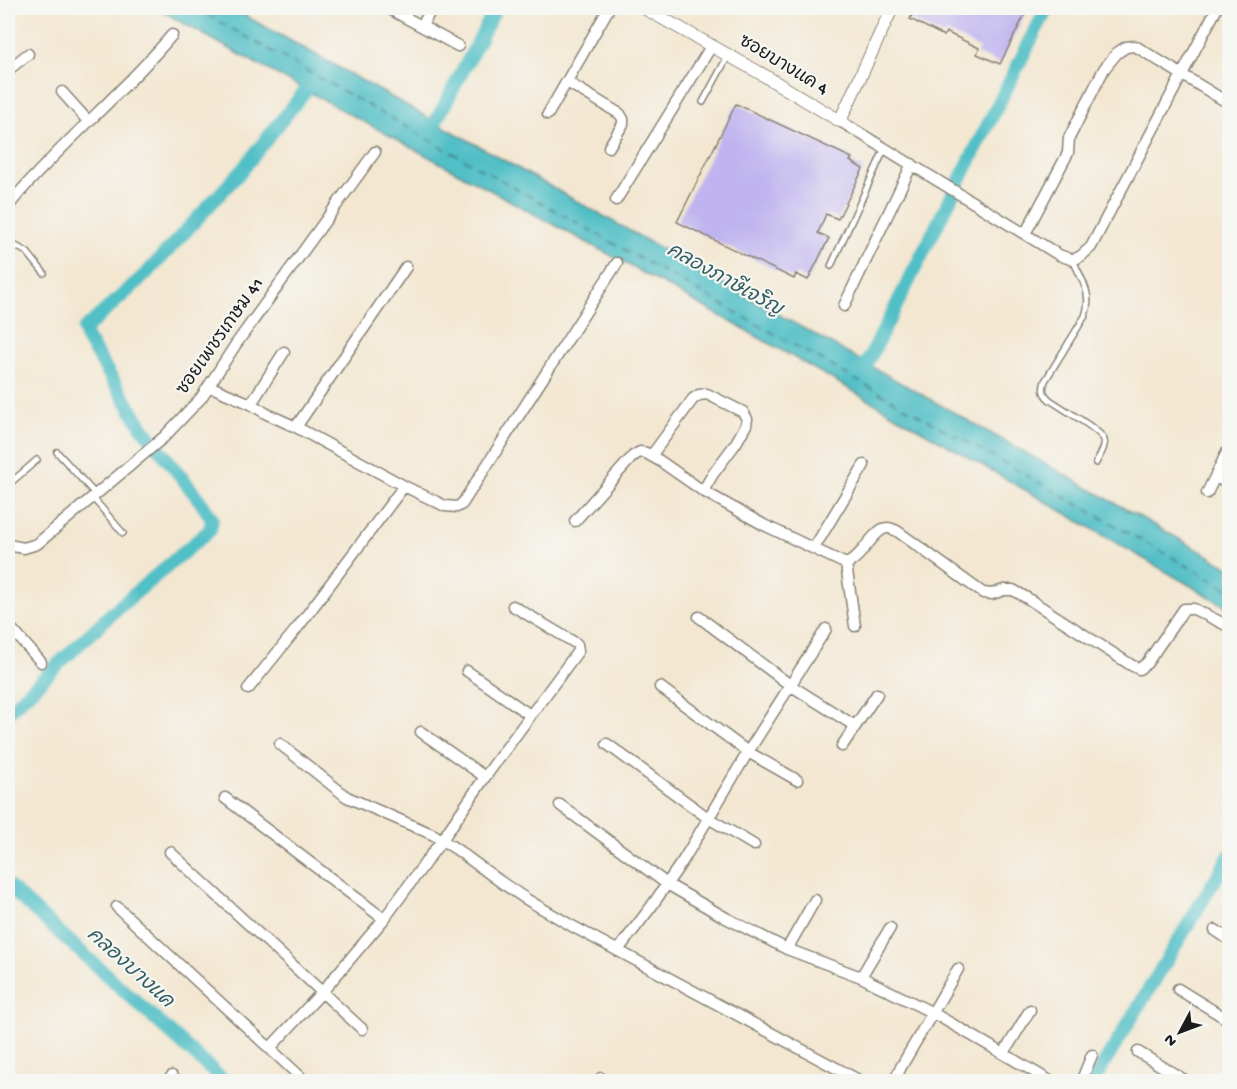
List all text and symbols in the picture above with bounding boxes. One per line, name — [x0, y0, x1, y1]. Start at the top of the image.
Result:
street label: ซอยบางแค 4 — [735, 31, 832, 101]
water label: คลองภาษีเจริญ — [662, 236, 790, 323]
street label: ซอยเพชรเกษม 41 — [173, 275, 269, 399]
water label: คลองบางแค — [81, 924, 178, 1015]
north arrow — [1150, 1002, 1210, 1062]
text: N — [1160, 1029, 1182, 1050]

